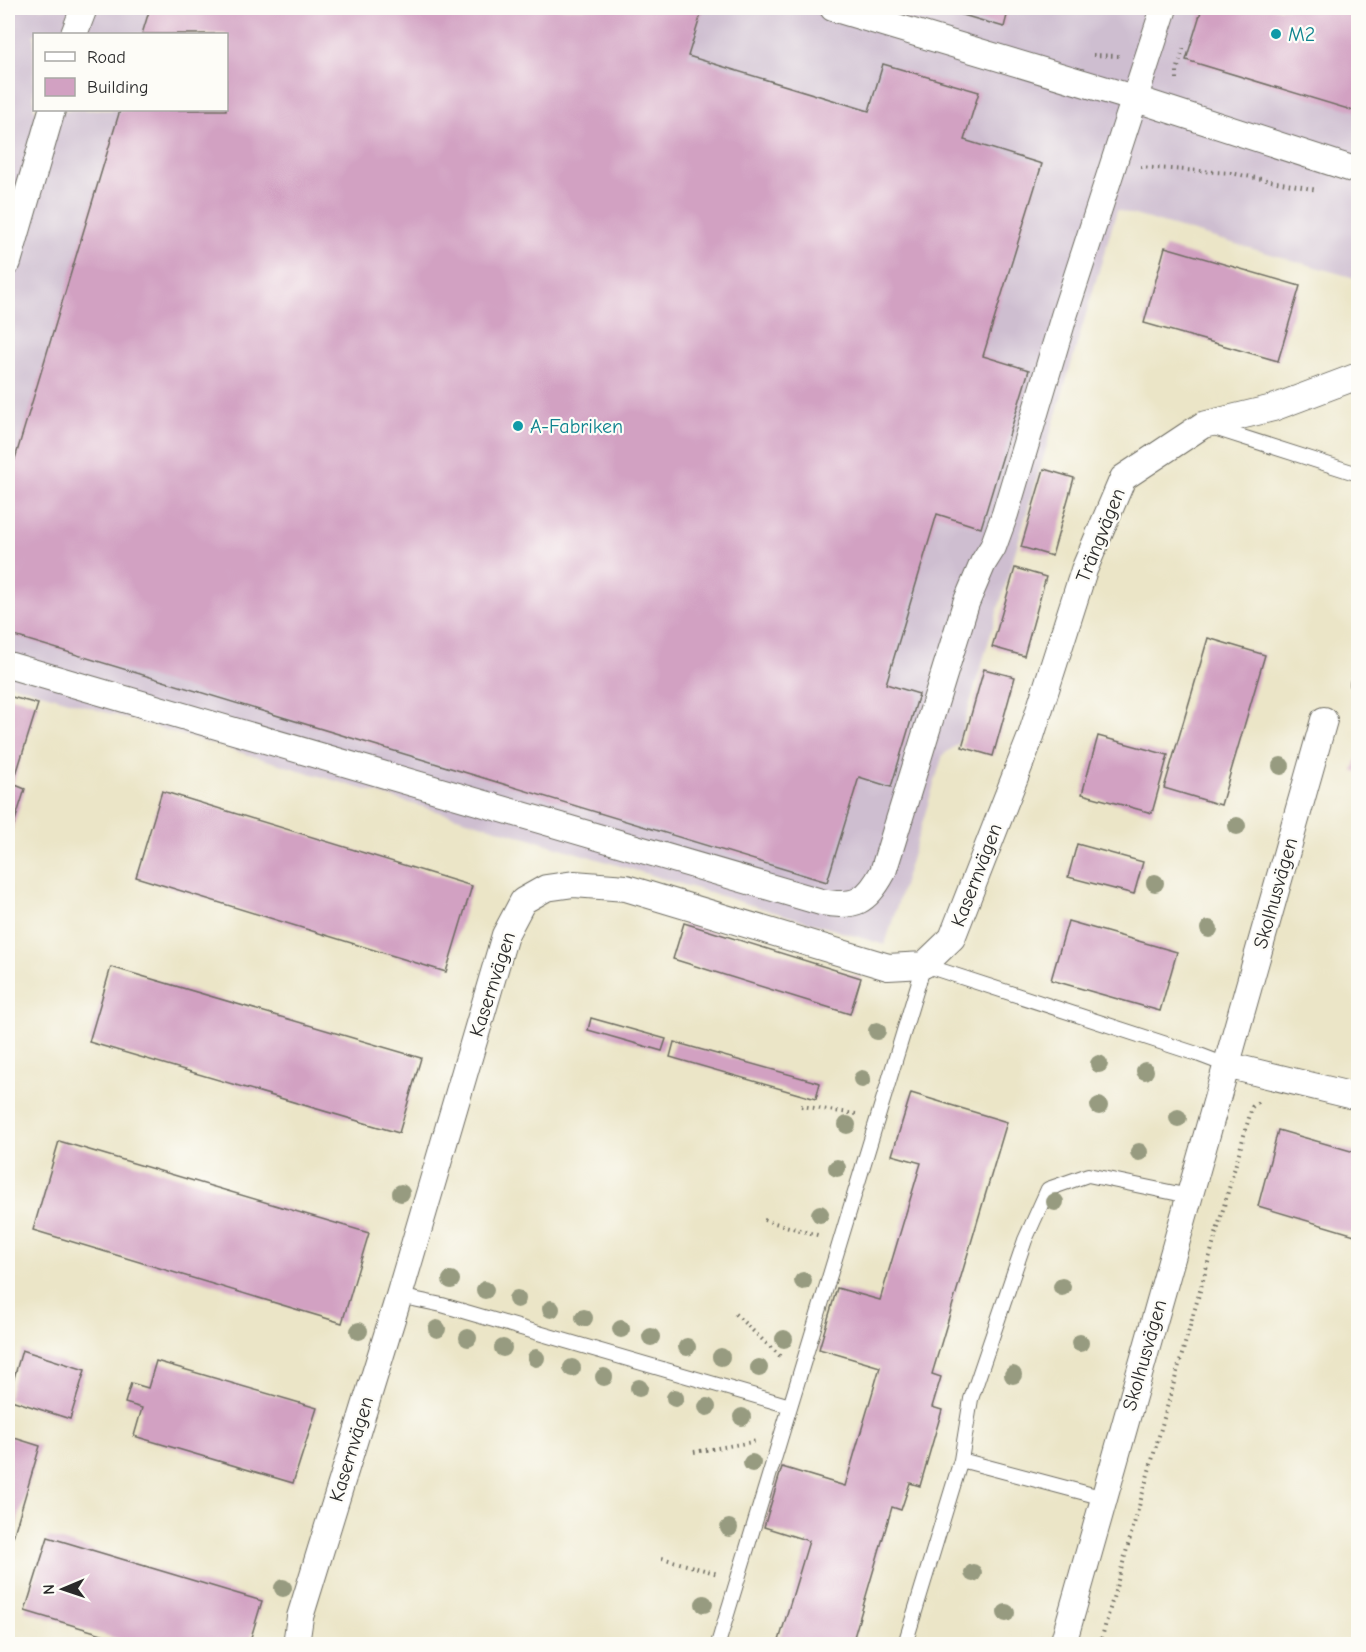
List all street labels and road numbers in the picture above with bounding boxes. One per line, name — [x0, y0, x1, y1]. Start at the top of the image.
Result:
street label: Trängvägen — [1071, 485, 1130, 586]
street label: Kasernvägen — [946, 820, 1007, 930]
street label: Skolhusvägen — [1249, 835, 1302, 951]
street label: Kasernvägen — [465, 929, 520, 1039]
street label: Skolhusvägen — [1118, 1297, 1171, 1413]
street label: Kasernvägen — [325, 1394, 378, 1505]

